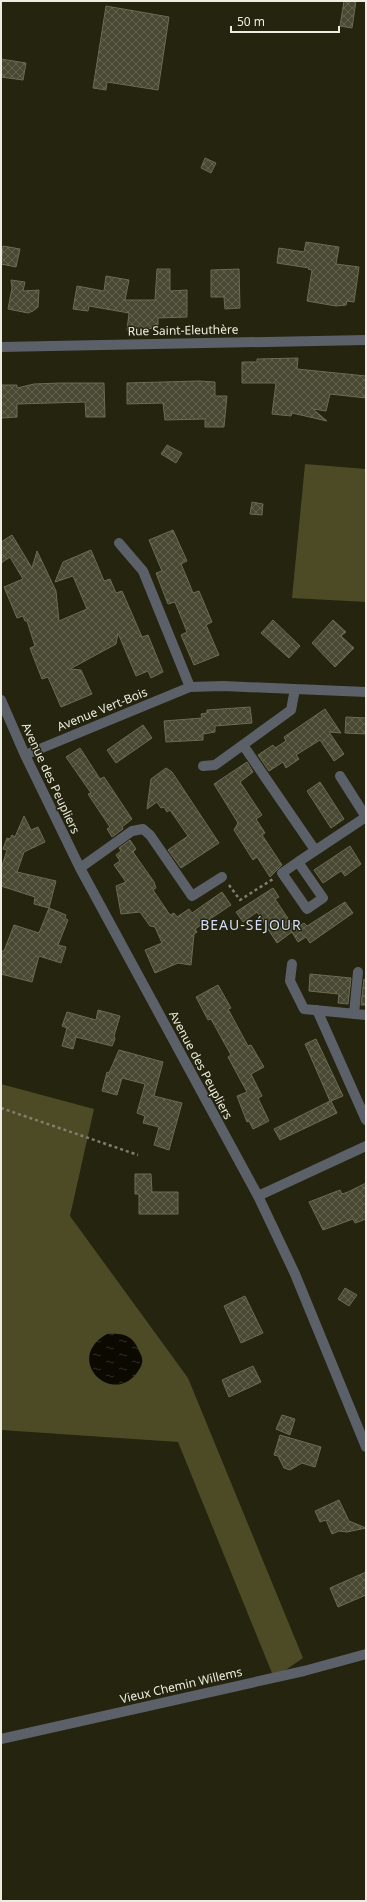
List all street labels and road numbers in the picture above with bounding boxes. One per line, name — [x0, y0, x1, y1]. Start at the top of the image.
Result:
street label: Rue Saint-Eleuthère — [127, 321, 239, 339]
street label: Avenue Vert-Bois — [54, 683, 150, 735]
street label: Avenue des Peupliers — [18, 720, 84, 837]
street label: Avenue des Peupliers — [165, 1008, 237, 1123]
street label: Vieux Chemin Willems — [118, 1663, 244, 1707]

